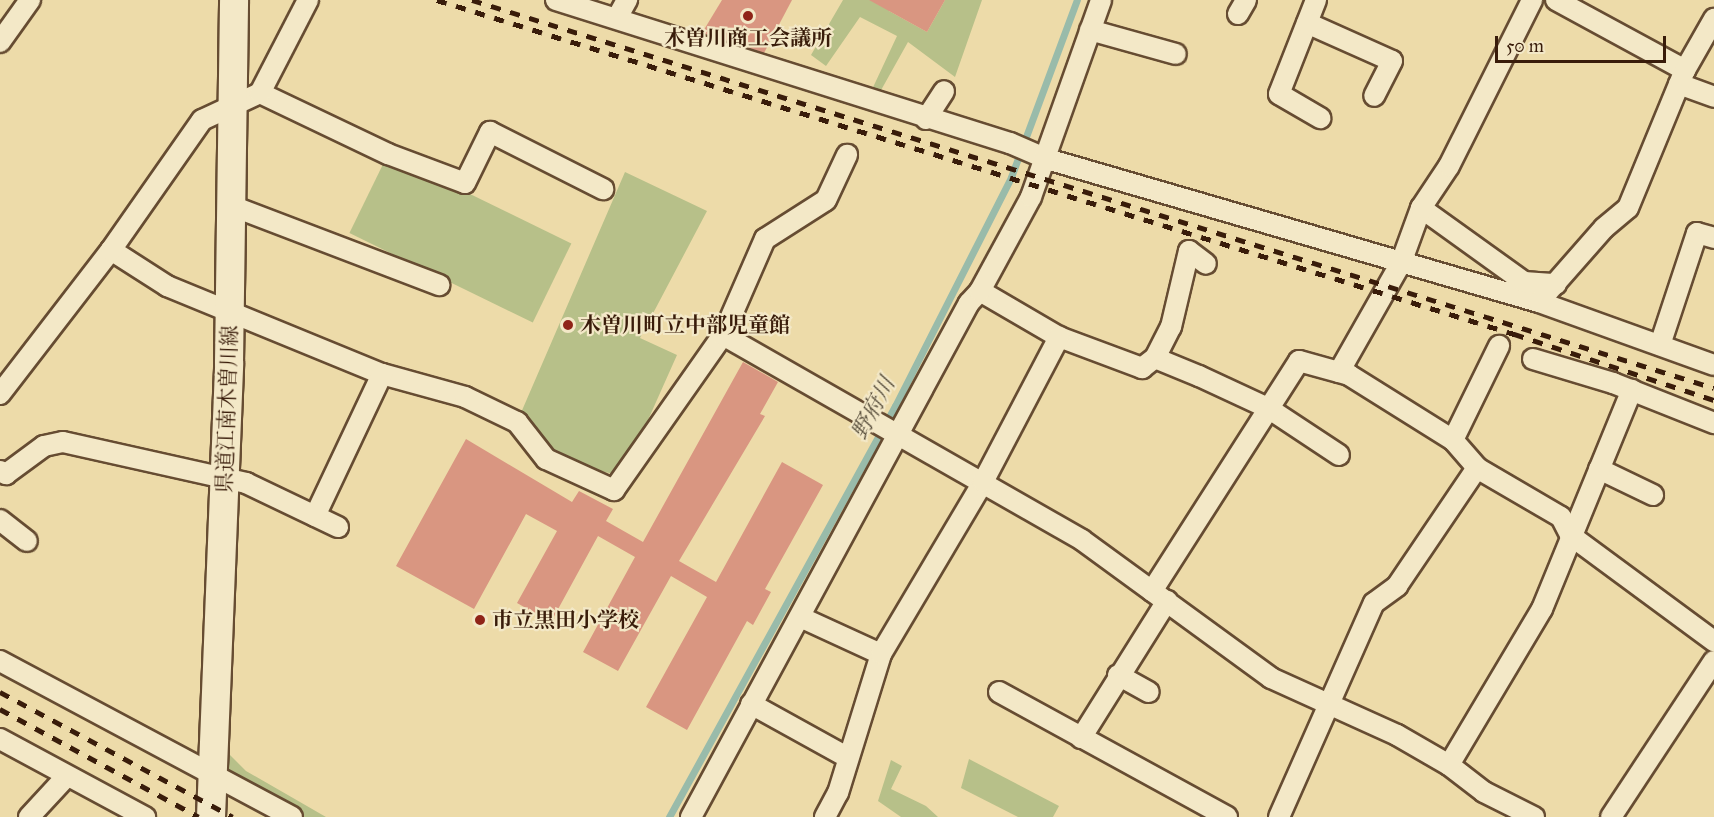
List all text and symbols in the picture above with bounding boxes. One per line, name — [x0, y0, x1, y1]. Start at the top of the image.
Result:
marker: 木曽川商工会議所 — [741, 9, 755, 23]
scale bar — [1498, 24, 1669, 62]
place label: 木曽川商工会議所 — [664, 25, 832, 51]
text: 50 m — [1506, 35, 1544, 57]
place label: 木曽川町立中部児童館 — [580, 312, 790, 338]
marker: 木曽川町立中部児童館 — [561, 318, 575, 332]
street label: 県道江南木曽川線 — [211, 325, 243, 493]
water label: 野府川 — [846, 373, 900, 443]
place label: 市立黒田小学校 — [492, 607, 639, 633]
marker: 市立黒田小学校 — [473, 613, 487, 627]

